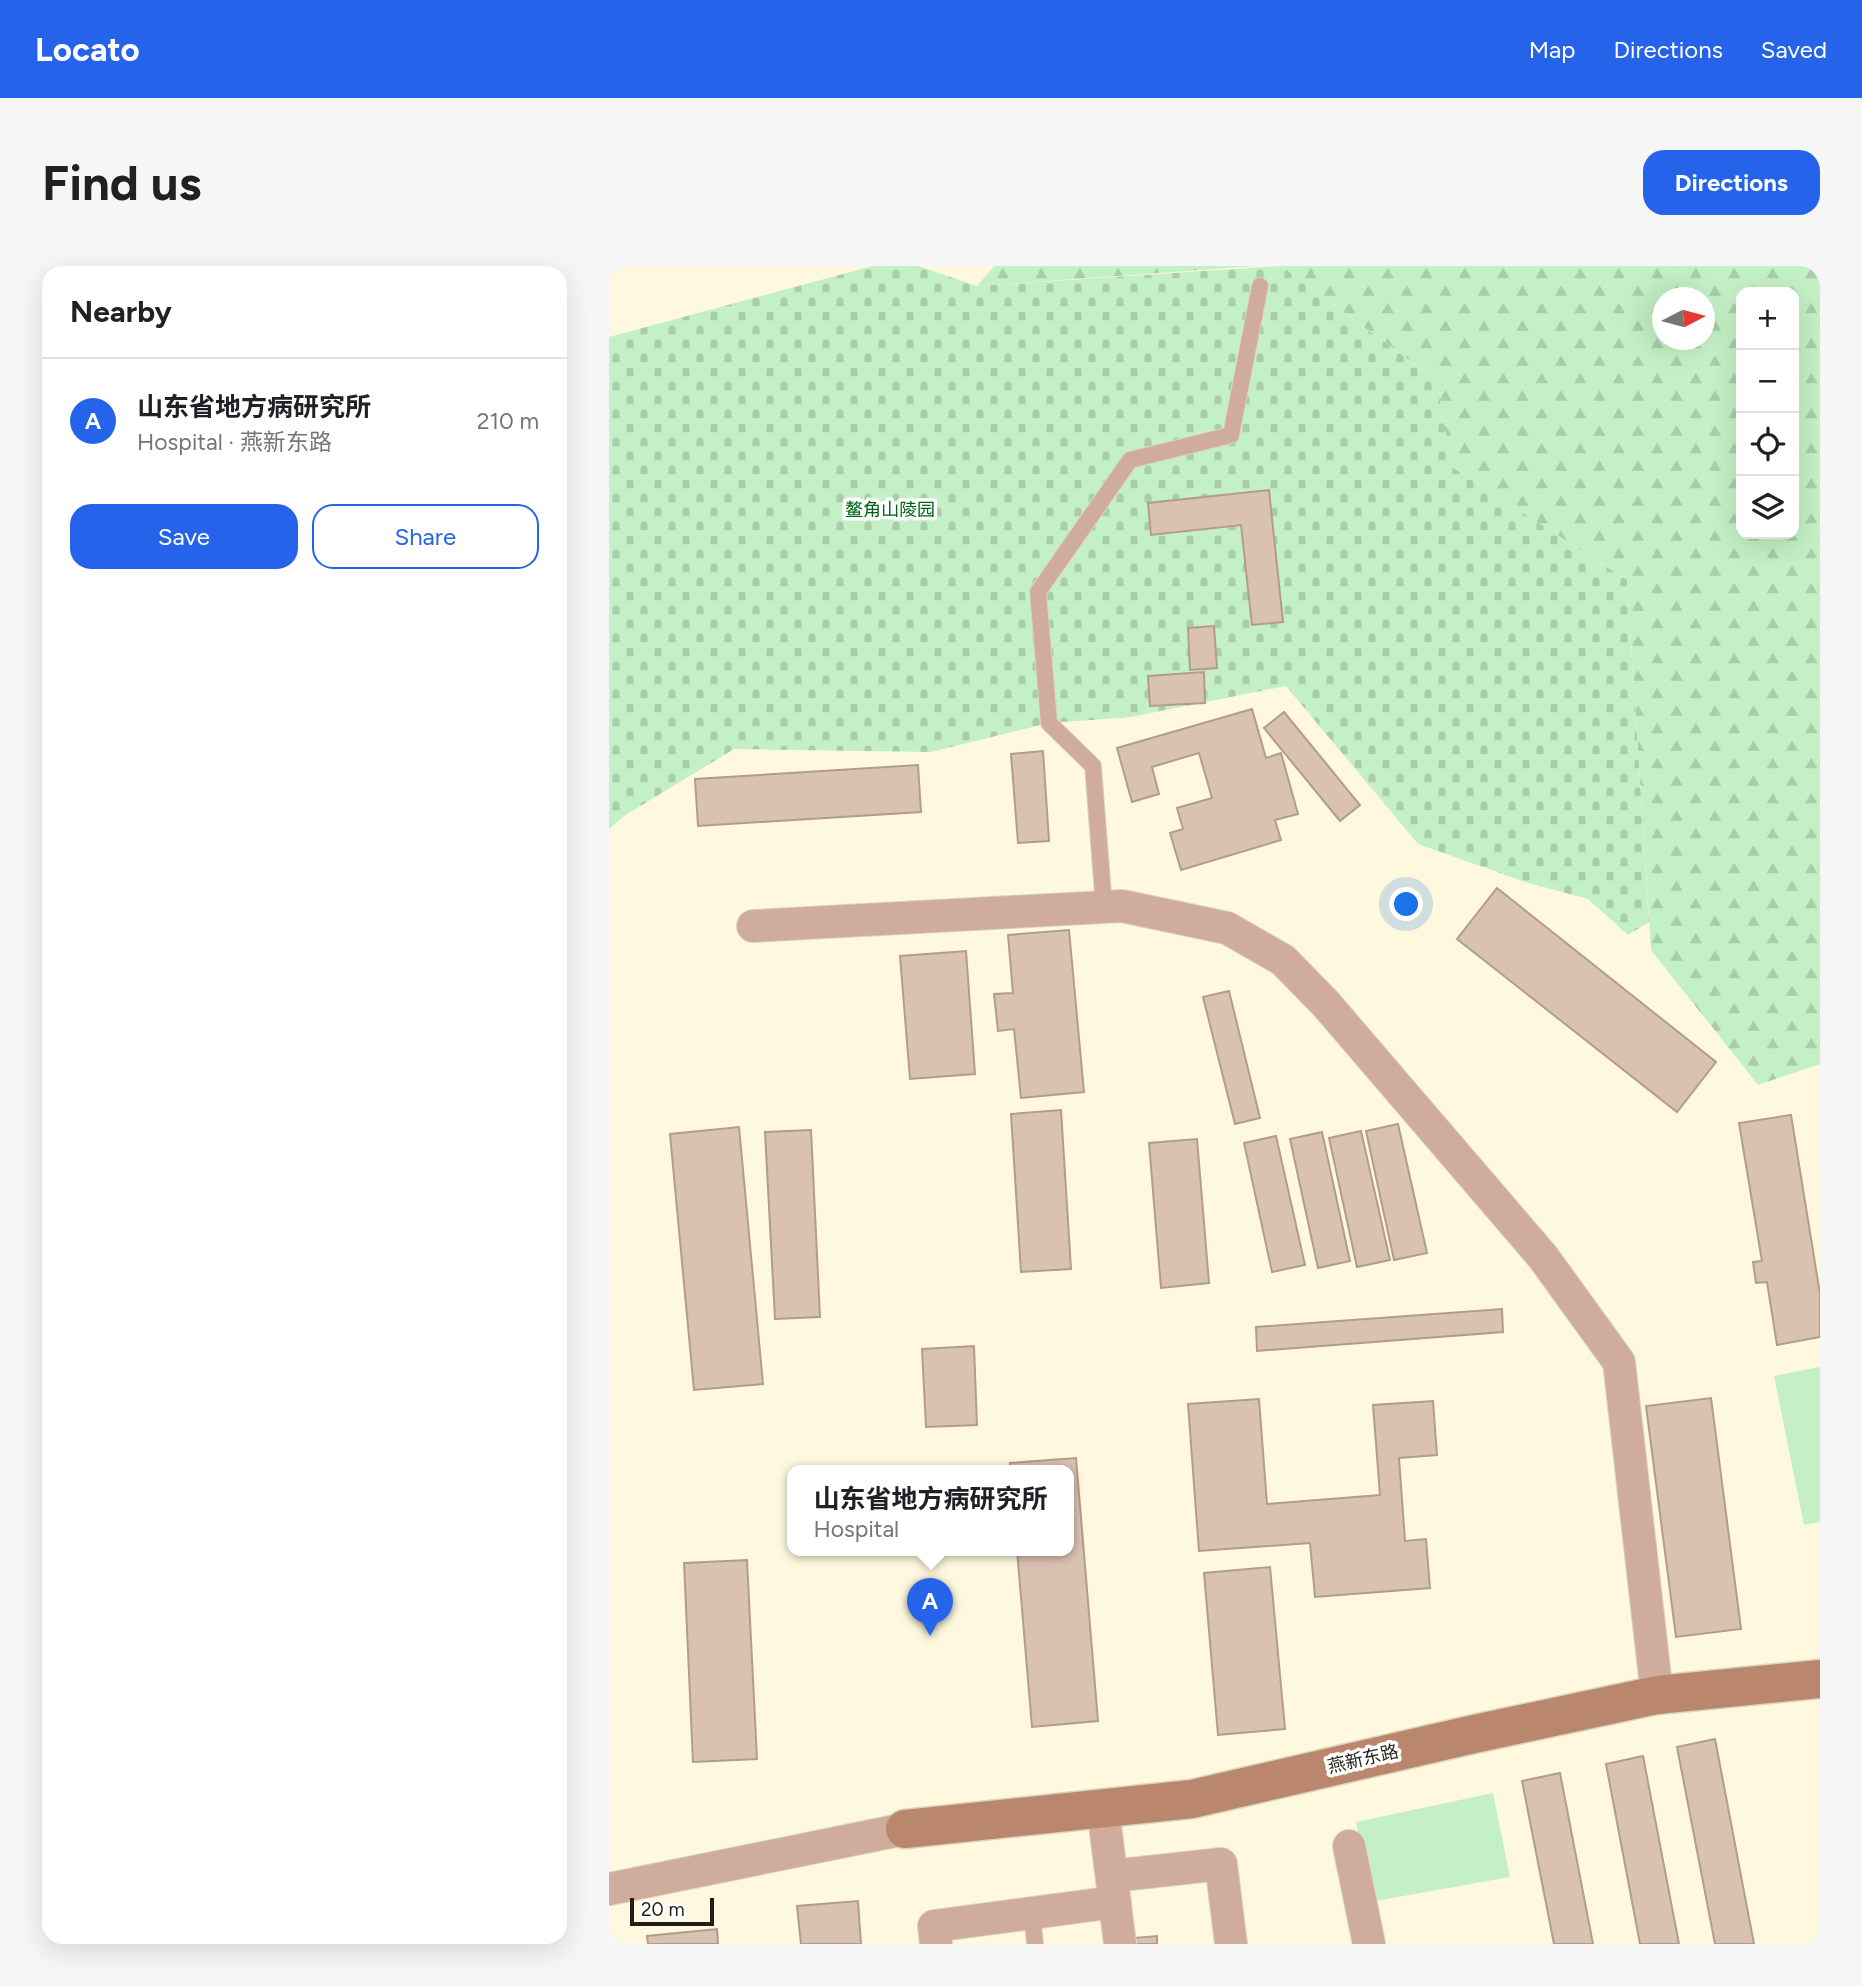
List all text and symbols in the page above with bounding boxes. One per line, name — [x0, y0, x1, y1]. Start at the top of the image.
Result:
text: Locato — [35, 30, 140, 69]
text: Map — [1529, 35, 1575, 64]
text: Directions — [1613, 35, 1723, 64]
text: Saved — [1761, 35, 1827, 64]
button: Directions — [1643, 150, 1820, 215]
text: Find us — [42, 153, 201, 212]
north arrow — [1652, 287, 1715, 350]
map controls — [1736, 287, 1799, 539]
button: + — [1736, 287, 1799, 350]
text: Nearby — [70, 293, 172, 330]
button: − — [1736, 350, 1799, 413]
text: 山东省地方病研究所 — [137, 391, 371, 423]
text: A — [85, 407, 101, 435]
text: 210 m — [477, 407, 539, 435]
button: locate — [1736, 413, 1799, 476]
text: Hospital · 燕新东路 — [137, 428, 332, 456]
button: layers — [1736, 476, 1799, 539]
park label: 鳌角山陵园 — [845, 499, 935, 521]
button: Save — [70, 504, 298, 569]
button: Share — [312, 504, 539, 569]
your location — [1389, 887, 1423, 921]
popup — [787, 1465, 1074, 1556]
text: 山东省地方病研究所 — [813, 1483, 1048, 1515]
text: Hospital — [813, 1515, 899, 1543]
pin: A — [907, 1578, 953, 1636]
street label: 燕新东路 — [1325, 1740, 1401, 1778]
scale bar — [630, 1895, 714, 1927]
text: 20 m — [641, 1898, 685, 1921]

